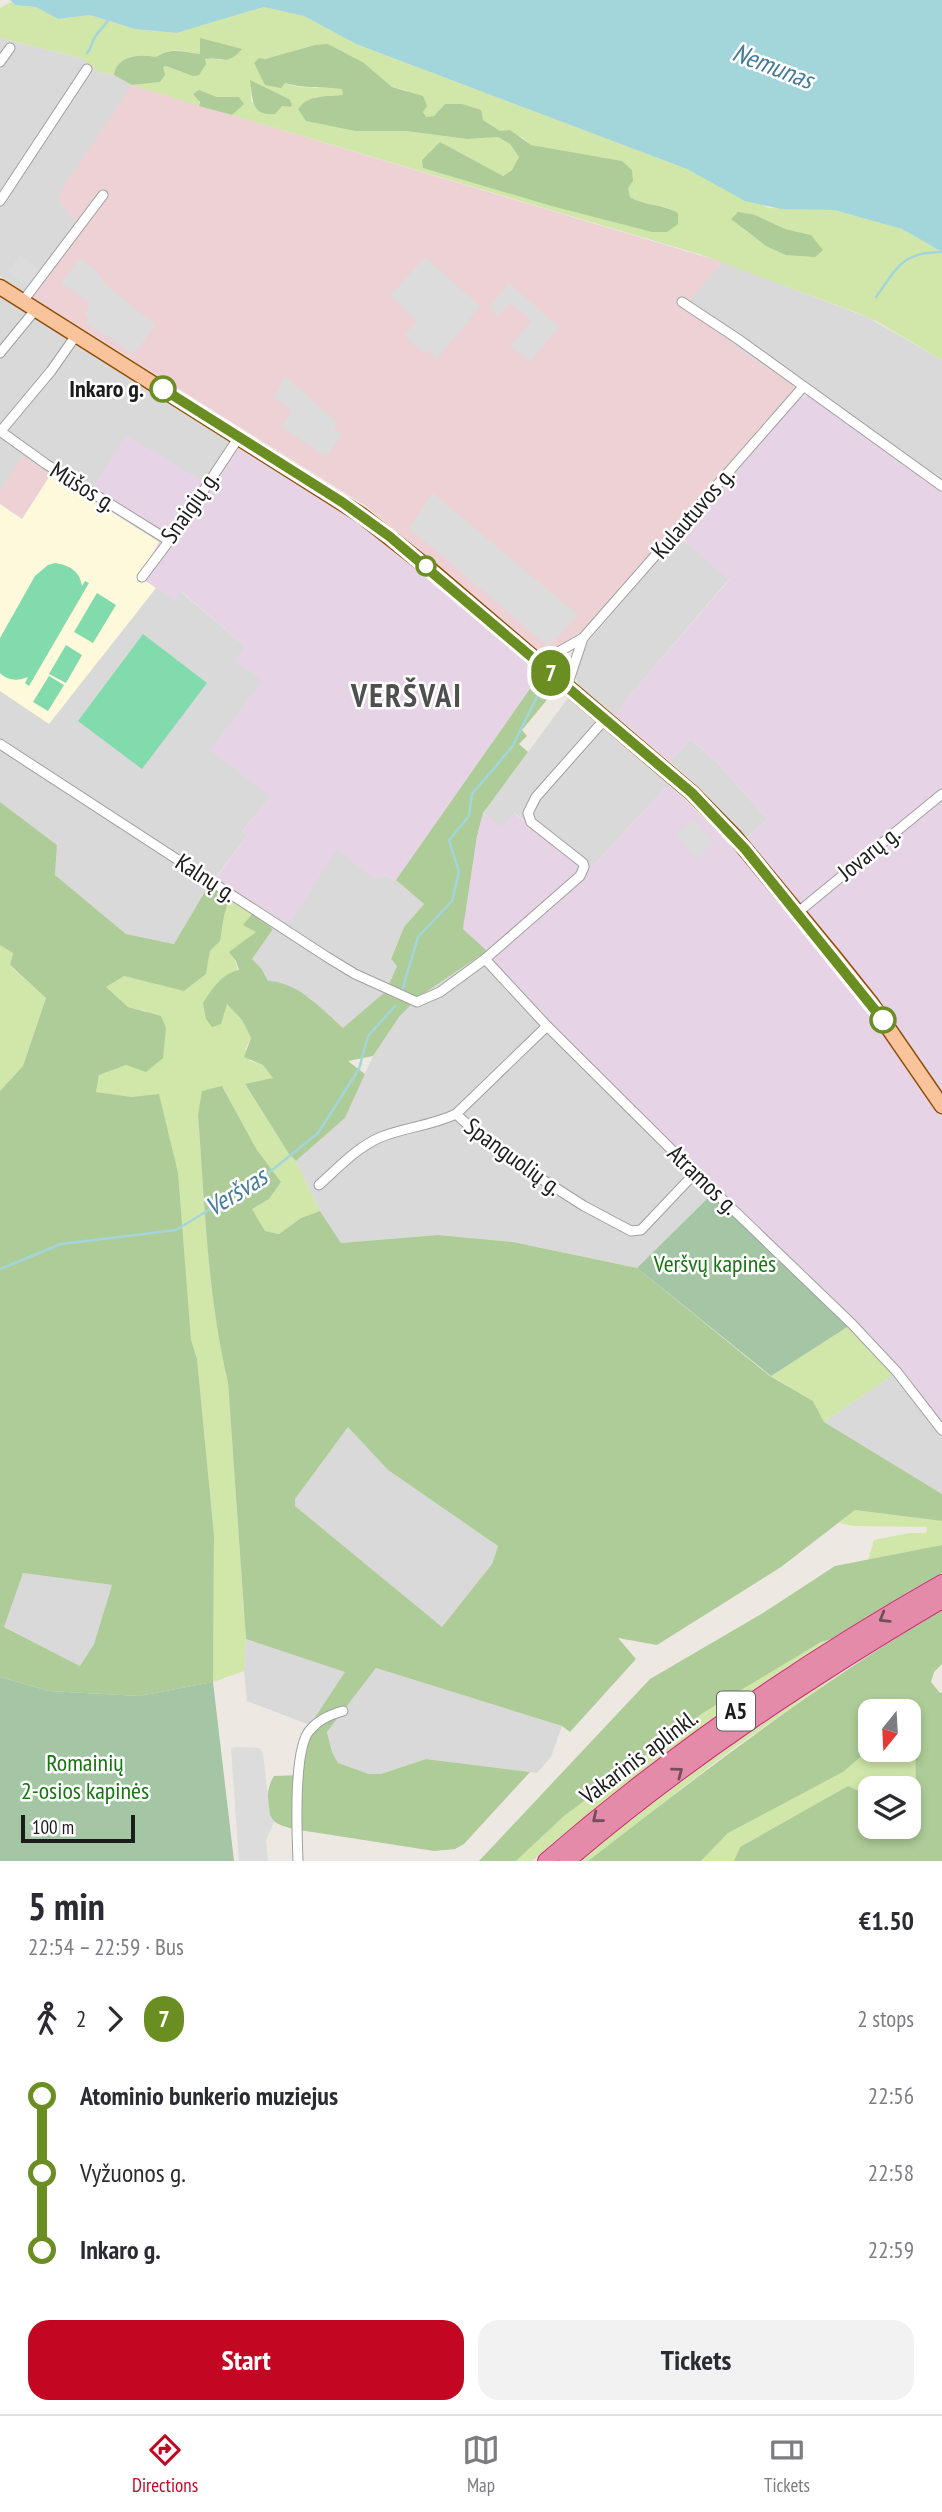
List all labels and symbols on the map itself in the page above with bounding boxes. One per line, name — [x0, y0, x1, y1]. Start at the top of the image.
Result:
water label: Nemunas — [728, 35, 820, 97]
place label: Inkaro g. — [69, 373, 144, 404]
marker: Inkaro g. — [150, 376, 176, 402]
street label: Mūšos g. — [45, 454, 122, 519]
street label: Kulautuvos g. — [644, 460, 741, 565]
street label: Snaigių g. — [154, 465, 226, 549]
unlabelled marker — [416, 556, 436, 576]
line badge: 7 — [528, 650, 574, 696]
district label: VERŠVAI — [350, 674, 463, 716]
street label: Jovarų g. — [830, 818, 906, 888]
street label: Kalnų g. — [170, 846, 243, 909]
unlabelled marker — [870, 1007, 896, 1033]
street label: Spanguolių g. — [458, 1111, 568, 1202]
street label: Atramos g. — [661, 1138, 746, 1221]
water label: Veršvas — [199, 1159, 275, 1223]
park label: Veršvų kapinės — [653, 1248, 776, 1279]
one-way arrow — [878, 1609, 891, 1622]
road number: A5 — [717, 1692, 755, 1730]
north arrow — [858, 1699, 920, 1762]
street label: Vakarinis aplinkl. — [573, 1702, 704, 1812]
park label: Romainių 2-osios kapinės — [21, 1747, 149, 1806]
one-way arrow — [670, 1768, 683, 1781]
one-way arrow — [592, 1809, 604, 1822]
scale bar — [21, 1812, 135, 1844]

